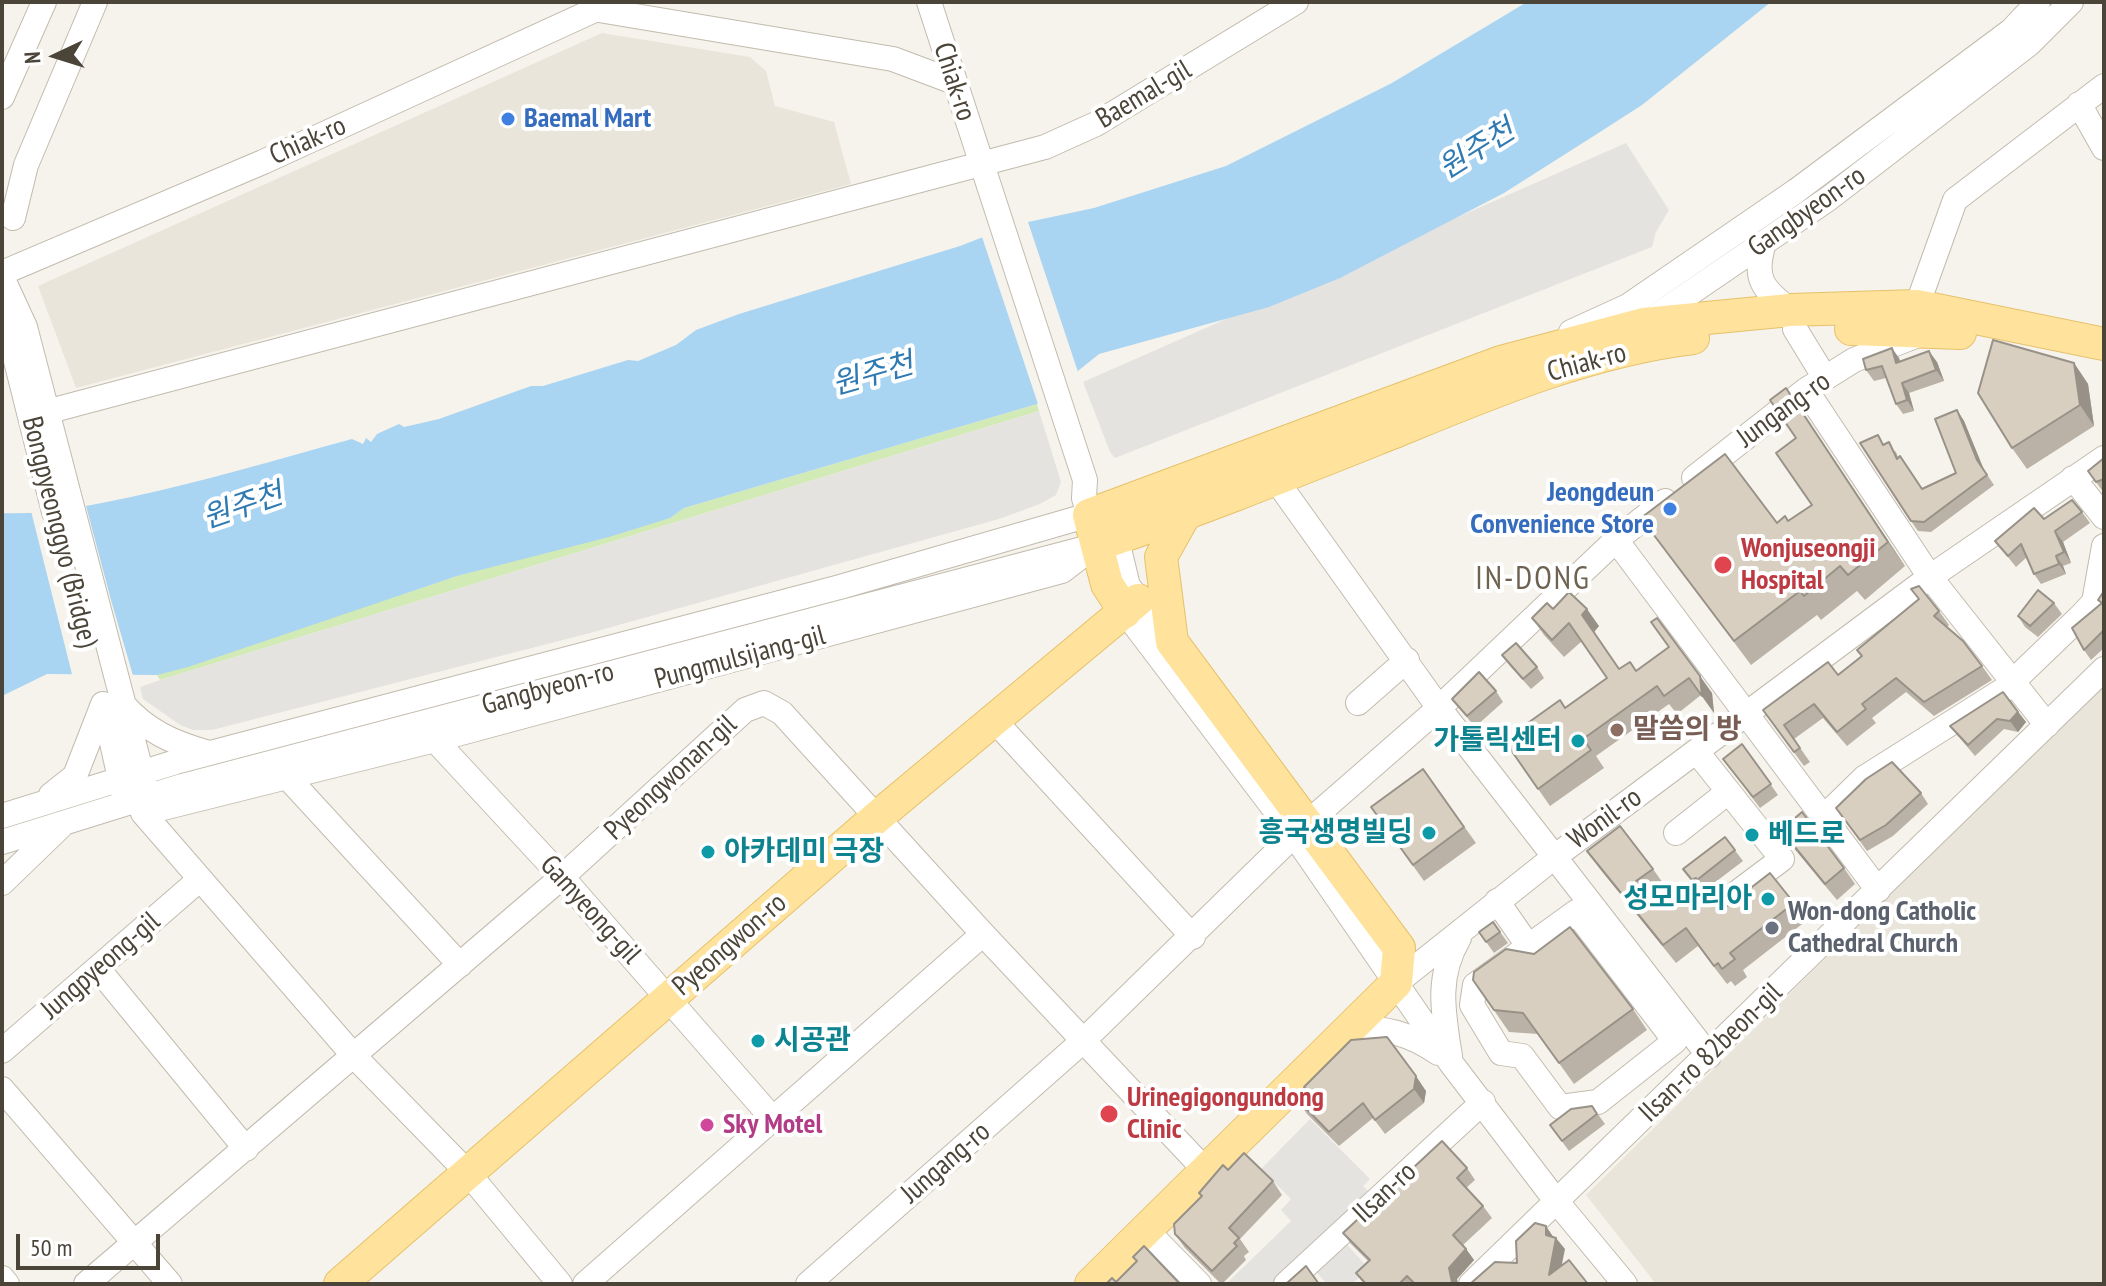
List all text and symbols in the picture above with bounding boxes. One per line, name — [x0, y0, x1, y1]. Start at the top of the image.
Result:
north arrow — [16, 16, 96, 96]
street label: Chiak-ro — [926, 39, 982, 125]
text: N — [18, 51, 46, 65]
street label: Baemal-gil — [1090, 54, 1198, 136]
place label: Baemal Mart — [524, 102, 651, 136]
street label: Chiak-ro — [265, 109, 351, 173]
marker: Baemal Mart — [499, 110, 517, 128]
water label: 원주천 — [1432, 113, 1522, 187]
street label: Gangbyeon-ro — [1742, 159, 1872, 265]
street label: Chiak-ro — [1544, 336, 1630, 390]
water label: 원주천 — [828, 346, 918, 404]
street label: Jungang-ro — [1731, 365, 1837, 455]
street label: Bongpyeonggyo (Bridge) — [14, 413, 104, 651]
place label: Jeongdeun Convenience Store — [1470, 476, 1654, 542]
water label: 원주천 — [198, 477, 288, 537]
marker: Jeongdeun Convenience Store — [1661, 500, 1679, 518]
place label: Wonjuseongji Hospital — [1741, 532, 1875, 598]
marker: Wonjuseongji Hospital — [1712, 554, 1734, 576]
district label: IN-DONG — [1475, 561, 1591, 599]
street label: Pungmulsijang-gil — [651, 619, 829, 697]
street label: Gangbyeon-ro — [478, 655, 618, 723]
street label: Pyeongwonan-gil — [598, 708, 744, 848]
place label: 말씀의 방 — [1633, 713, 1742, 747]
marker: 말씀의 방 — [1608, 721, 1626, 739]
place label: 가톨릭센터 — [1433, 724, 1562, 758]
marker: 가톨릭센터 — [1569, 732, 1587, 750]
street label: Wonil-ro — [1562, 781, 1648, 857]
place label: 흥국생명빌딩 — [1258, 816, 1413, 850]
place label: 베드로 — [1768, 818, 1845, 852]
marker: 흥국생명빌딩 — [1420, 824, 1438, 842]
marker: 베드로 — [1743, 826, 1761, 844]
place label: 아카데미 극장 — [724, 835, 884, 869]
marker: 아카데미 극장 — [699, 843, 717, 861]
street label: Gamyeong-gil — [533, 849, 647, 971]
place label: 성모마리아 — [1623, 882, 1752, 916]
street label: Pyeongwon-ro — [666, 887, 794, 1003]
marker: 성모마리아 — [1759, 890, 1777, 908]
place label: Won-dong Catholic Cathedral Church — [1788, 895, 1976, 961]
street label: Jungpyeong-gil — [35, 905, 167, 1027]
marker: Won-dong Catholic Cathedral Church — [1763, 919, 1781, 937]
street label: Ilsan-ro 82beon-gil — [1633, 976, 1789, 1130]
place label: 시공관 — [774, 1024, 851, 1058]
marker: 시공관 — [749, 1032, 767, 1050]
place label: Urinegigongundong Clinic — [1127, 1081, 1324, 1147]
marker: Urinegigongundong Clinic — [1098, 1103, 1120, 1125]
place label: Sky Motel — [723, 1108, 822, 1142]
street label: Jungang-ro — [895, 1115, 997, 1211]
marker: Sky Motel — [698, 1116, 716, 1134]
street label: Ilsan-ro — [1347, 1156, 1423, 1230]
scale bar — [20, 1218, 164, 1268]
text: 50 m — [30, 1232, 72, 1263]

